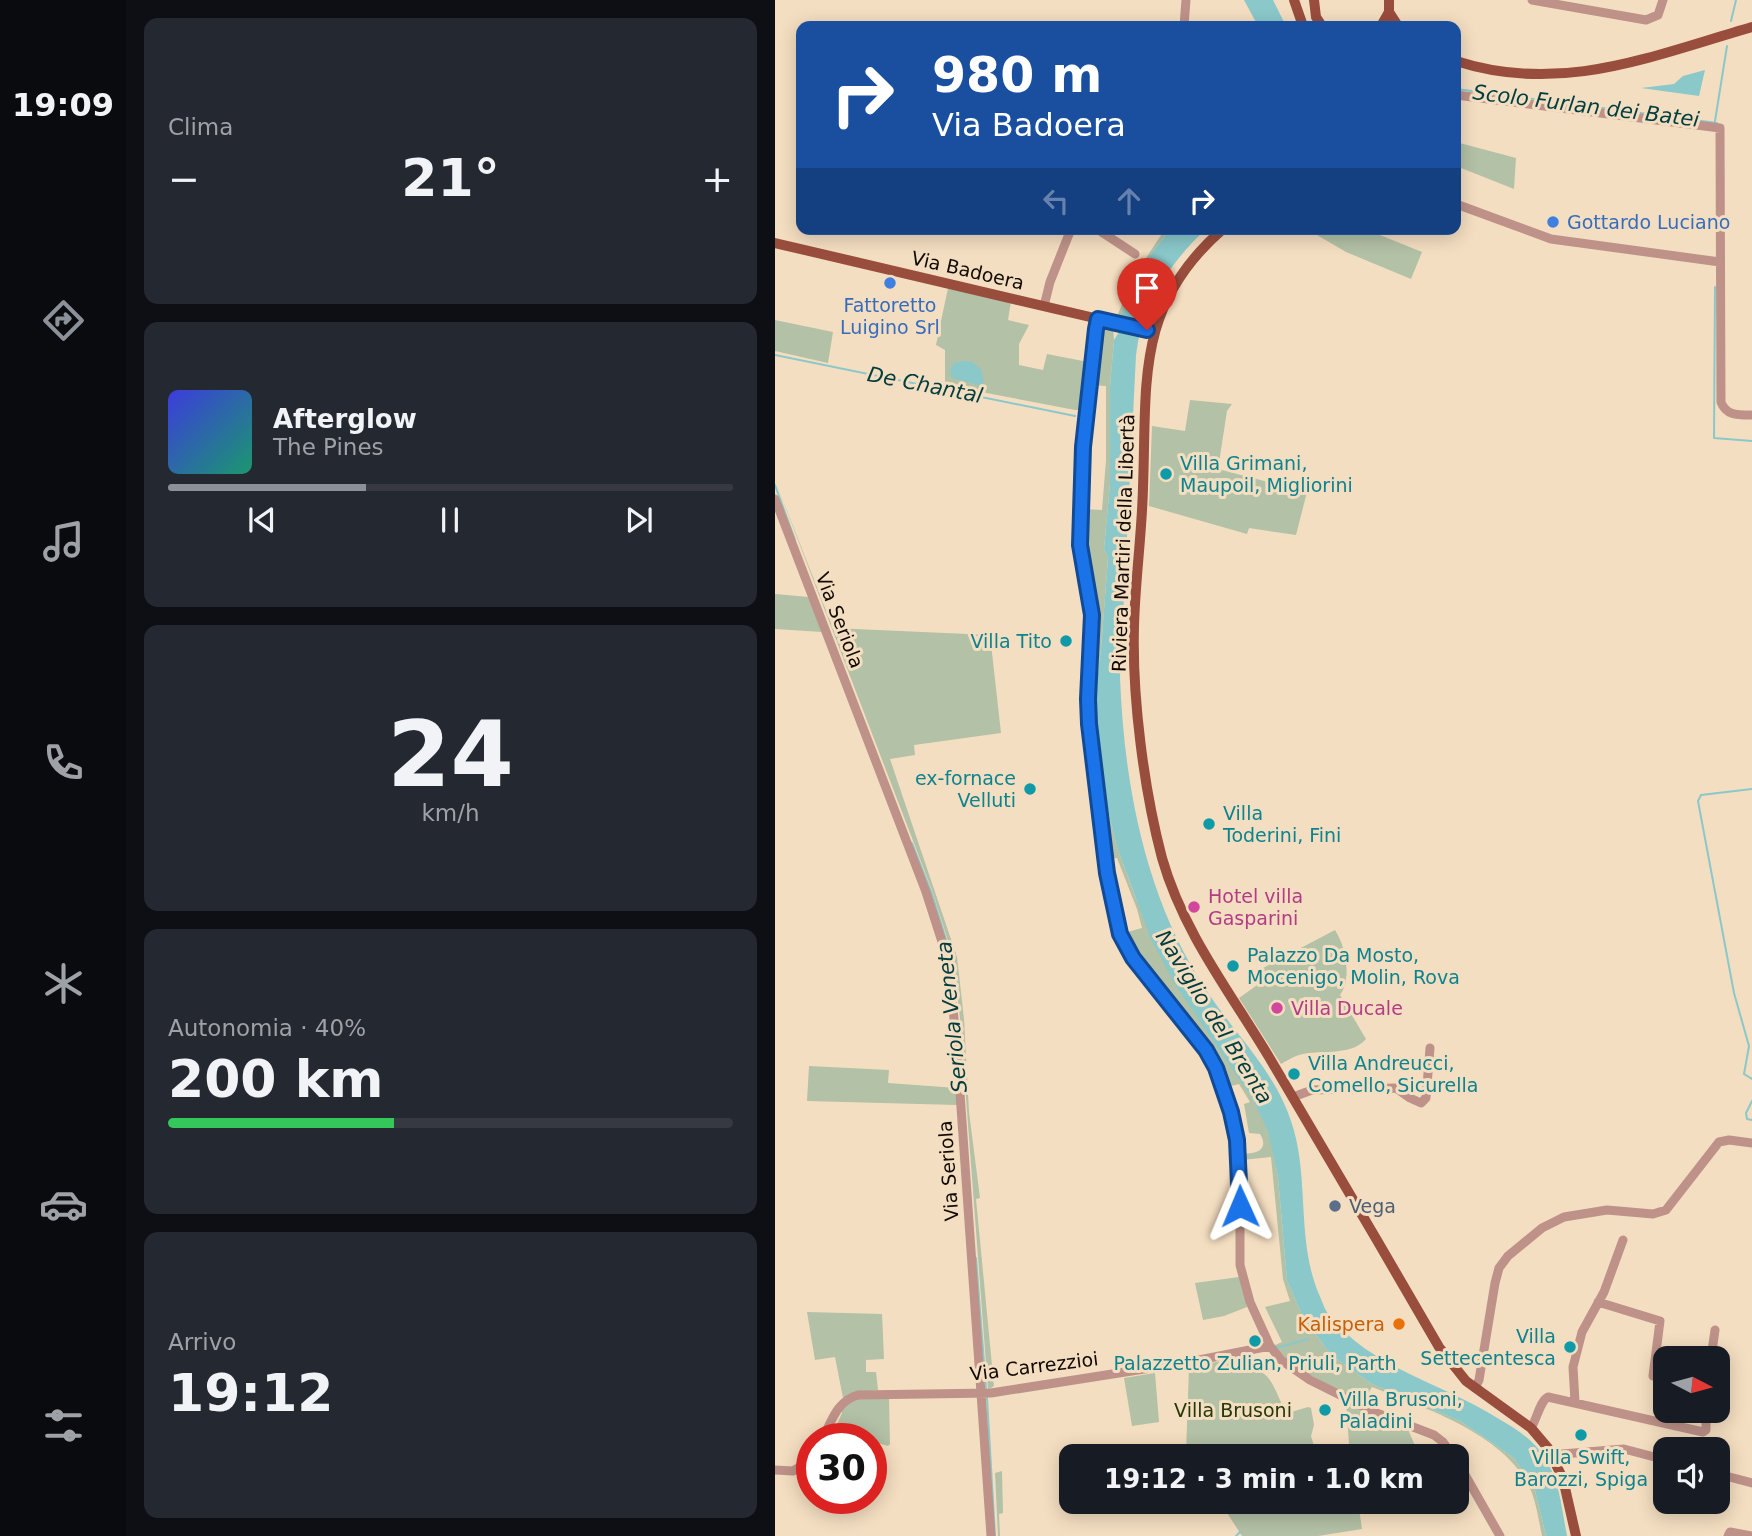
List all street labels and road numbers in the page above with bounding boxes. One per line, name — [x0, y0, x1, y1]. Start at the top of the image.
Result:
street label: Via Badoera — [909, 246, 1027, 294]
street label: Riviera Martiri della Libertà — [1107, 413, 1139, 673]
street label: Via Seriola — [812, 569, 868, 671]
street label: Via Seriola — [934, 1120, 962, 1222]
street label: Via Carrezzioi — [969, 1347, 1099, 1385]

